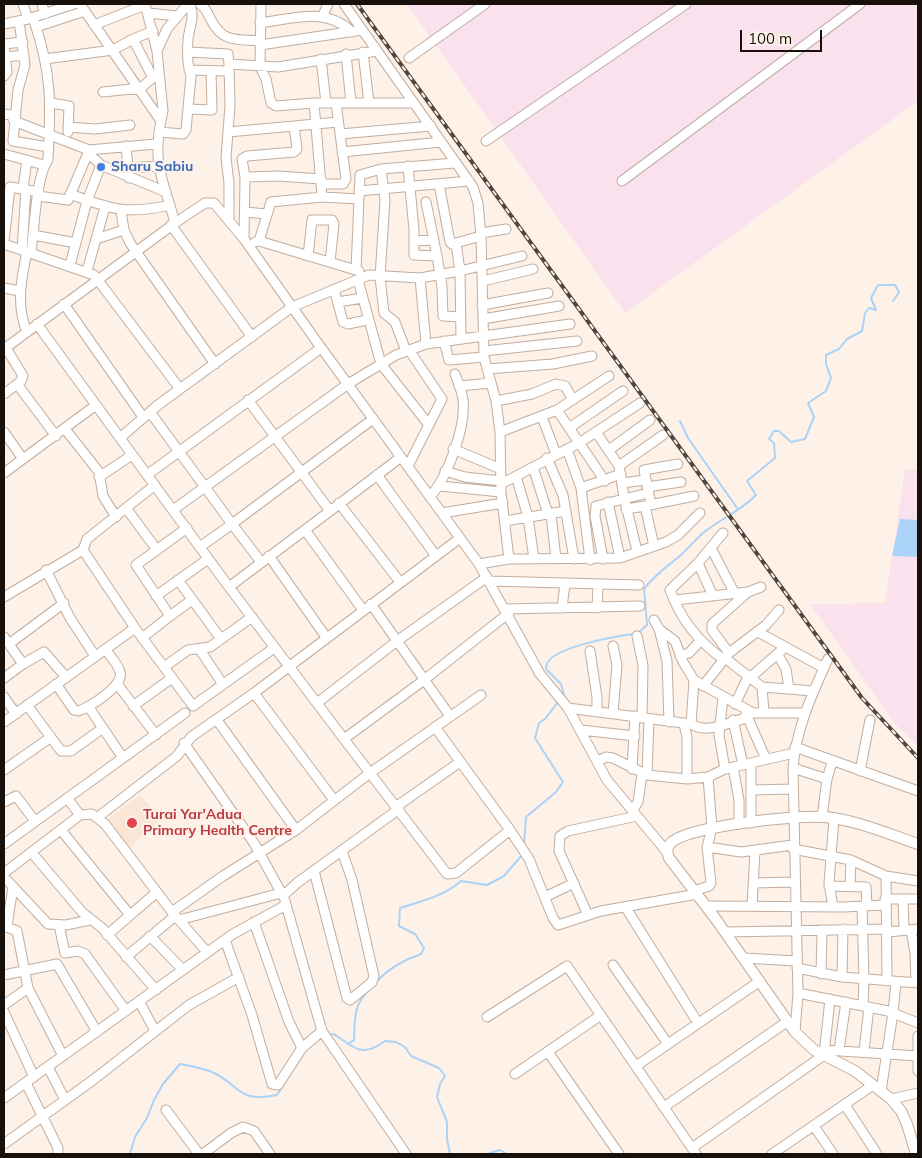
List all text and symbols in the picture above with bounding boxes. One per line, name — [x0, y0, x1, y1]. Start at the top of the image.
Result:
scale bar — [742, 20, 824, 52]
text: 100 m — [748, 29, 792, 48]
place label: Sharu Sabiu — [111, 159, 193, 175]
marker: Sharu Sabiu — [95, 161, 107, 173]
place label: Turai Yar'Adua Primary Health Centre — [143, 807, 292, 840]
marker: Turai Yar'Adua Primary Health Centre — [125, 816, 139, 830]

